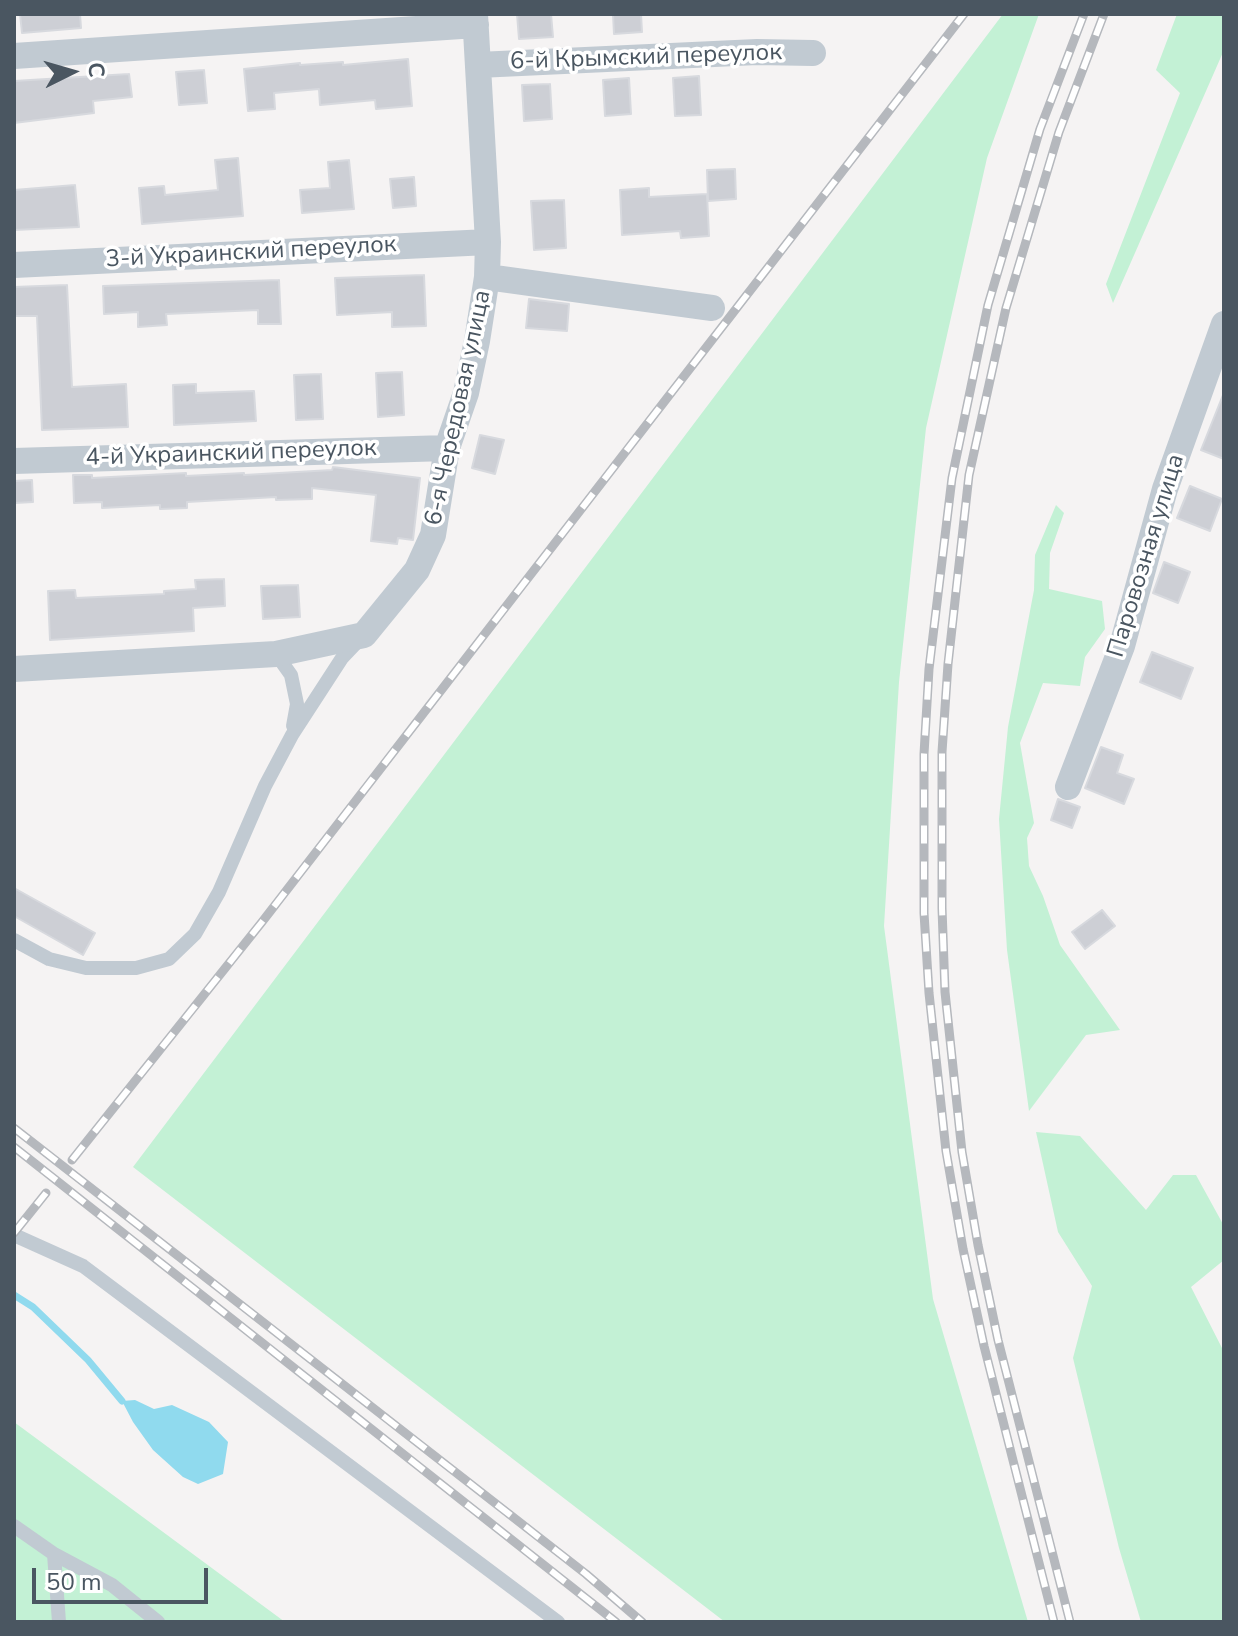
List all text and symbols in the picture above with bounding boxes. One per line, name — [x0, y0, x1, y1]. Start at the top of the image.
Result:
north arrow — [32, 32, 112, 112]
street label: 6-й Крымский переулок — [510, 39, 782, 77]
text: С — [80, 61, 112, 79]
street label: 3-й Украинский переулок — [105, 231, 397, 275]
street label: 6-я Чередовая улица — [420, 288, 498, 528]
street label: 4-й Украинский переулок — [85, 435, 377, 473]
street label: Паровозная улица — [1102, 451, 1192, 661]
scale bar — [36, 1552, 212, 1602]
text: 50 m — [46, 1566, 102, 1598]

